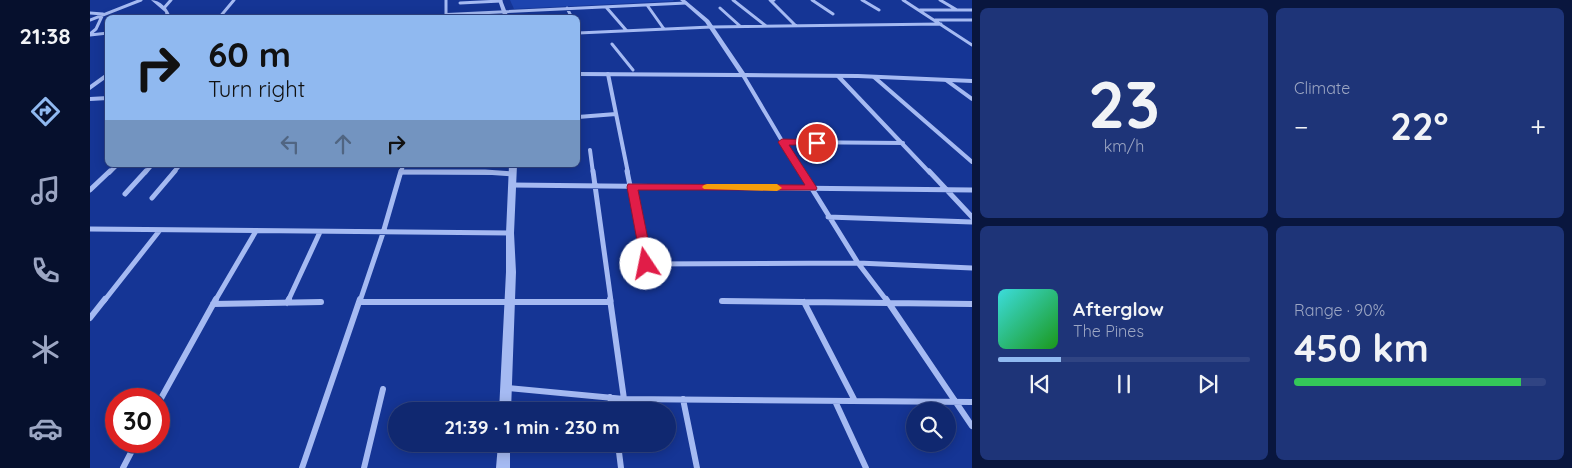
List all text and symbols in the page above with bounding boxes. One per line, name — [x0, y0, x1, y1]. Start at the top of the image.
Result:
text: 21:38 — [20, 22, 70, 50]
text: 60 m — [208, 32, 291, 76]
icon: right — [125, 35, 190, 100]
text: 23 — [1088, 63, 1160, 144]
text: Turn right — [208, 75, 305, 103]
text: Climate — [1294, 78, 1350, 98]
icon: directions — [28, 94, 63, 129]
text: 22° — [1390, 102, 1448, 150]
text: − — [1294, 109, 1309, 144]
text: + — [1530, 109, 1546, 144]
pin — [796, 122, 838, 164]
icon: arrive — [803, 129, 831, 157]
icon: left — [276, 130, 304, 158]
icon: ahead — [329, 130, 357, 158]
icon: right — [382, 130, 410, 158]
text: km/h — [1104, 136, 1144, 156]
icon: music — [28, 173, 63, 208]
position arrow — [619, 237, 671, 289]
icon: phone — [28, 253, 63, 288]
text: Afterglow — [1073, 297, 1164, 321]
text: Range · 90% — [1294, 300, 1385, 320]
text: The Pines — [1073, 321, 1144, 341]
text: 450 km — [1294, 324, 1429, 372]
icon: climate — [28, 332, 63, 367]
icon: previous — [1026, 370, 1054, 398]
icon: pause — [1110, 370, 1138, 398]
icon: next — [1194, 370, 1222, 398]
speed limit sign: 30 — [105, 388, 170, 453]
map controls — [906, 402, 956, 452]
button: search — [906, 402, 956, 452]
icon: car — [28, 411, 63, 446]
text: 21:39 · 1 min · 230 m — [444, 415, 620, 439]

